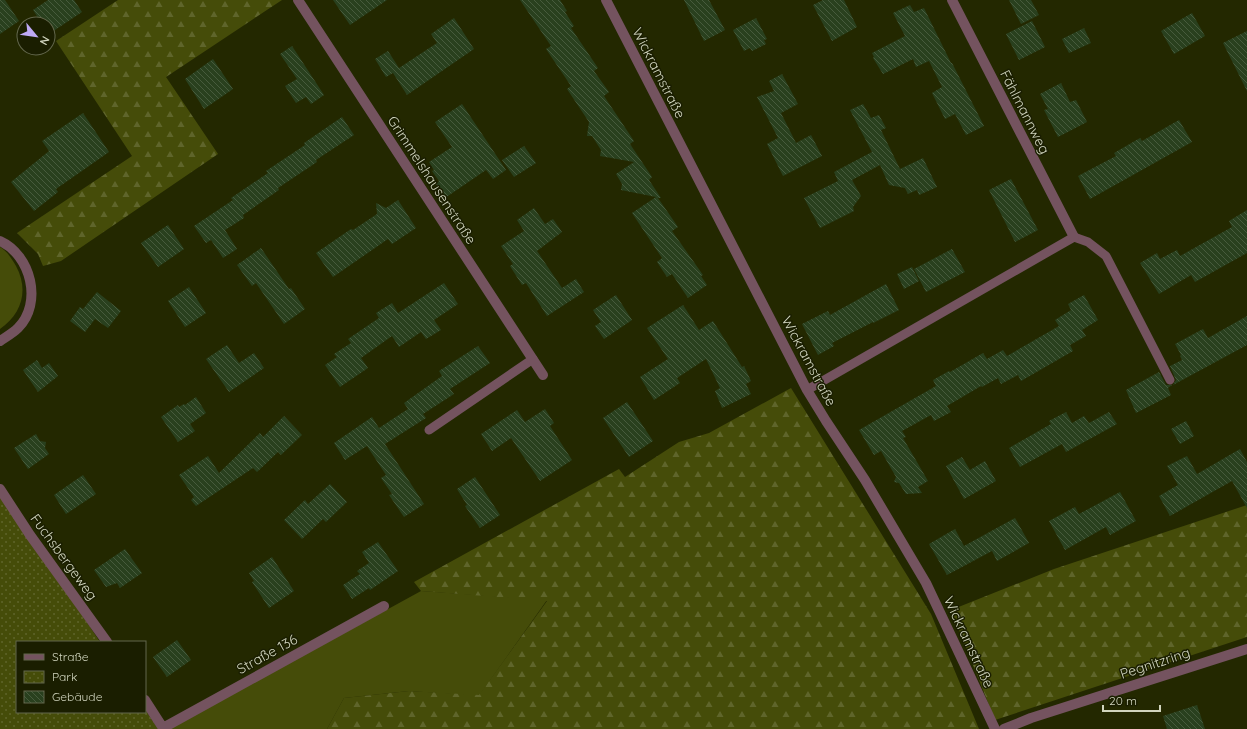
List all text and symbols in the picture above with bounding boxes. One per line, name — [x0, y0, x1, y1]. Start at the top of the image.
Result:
north arrow — [16, 16, 56, 56]
street label: Wickramstraße — [628, 25, 690, 121]
text: N — [37, 34, 53, 48]
street label: Fählmannweg — [996, 67, 1054, 157]
street label: Grimmelshausenstraße — [384, 112, 480, 248]
street label: Wickramstraße — [778, 313, 840, 409]
street label: Fuchsbergeweg — [27, 510, 101, 604]
street label: Wickramstraße — [940, 593, 998, 691]
street label: Straße 136 — [234, 630, 301, 678]
legend — [16, 641, 146, 713]
street label: Pegnitzring — [1118, 643, 1192, 683]
text: Straße — [52, 649, 89, 664]
text: Park — [52, 669, 77, 684]
scale bar — [1103, 687, 1160, 713]
text: Gebäude — [52, 689, 103, 704]
text: 20 m — [1109, 693, 1137, 708]

